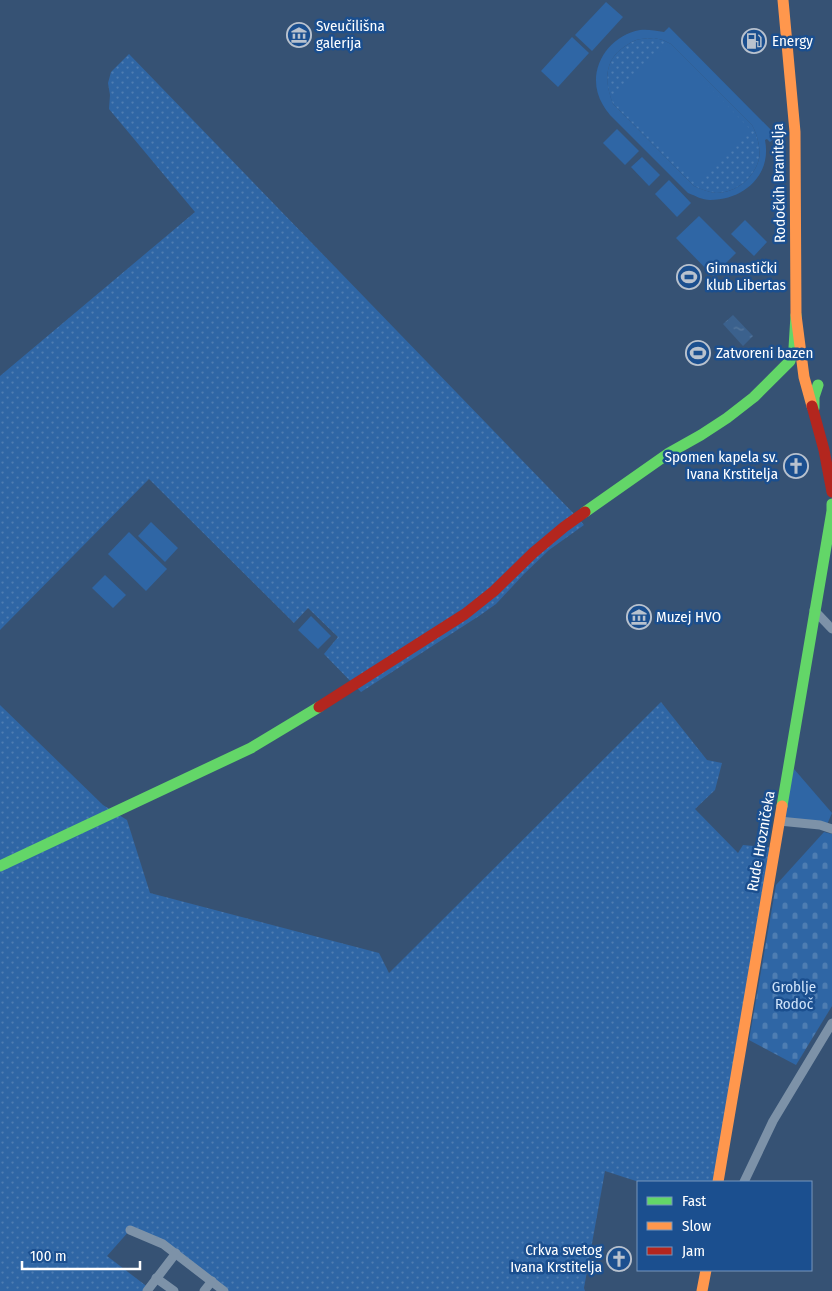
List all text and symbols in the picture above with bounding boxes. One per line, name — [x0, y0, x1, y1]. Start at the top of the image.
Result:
place label: Sveučilišna galerija — [316, 17, 385, 52]
museum icon: Sveučilišna galerija — [286, 22, 312, 48]
fuel station icon: Energy — [741, 28, 767, 54]
place label: Energy — [772, 32, 813, 50]
street label: Rodočkih Branitelja — [769, 123, 789, 243]
place label: Gimnastički klub Libertas — [706, 259, 786, 294]
sports icon: Gimnastički klub Libertas — [676, 264, 702, 290]
sports icon: Zatvoreni bazen — [685, 340, 711, 366]
place label: Zatvoreni bazen — [716, 344, 813, 362]
place label: Spomen kapela sv. Ivana Krstitelja — [665, 448, 778, 483]
church icon: Spomen kapela sv. Ivana Krstitelja — [783, 453, 809, 479]
museum icon: Muzej HVO — [626, 604, 652, 630]
place label: Muzej HVO — [656, 608, 721, 626]
street label: Rude Hrozničeka — [743, 789, 779, 893]
park label: Groblje Rodoč — [772, 978, 816, 1013]
legend — [637, 1181, 812, 1271]
text: Fast — [682, 1192, 706, 1210]
text: Slow — [682, 1217, 711, 1235]
scale bar — [22, 1238, 140, 1270]
place label: Crkva svetog Ivana Krstitelja — [510, 1241, 602, 1276]
text: Jam — [682, 1242, 705, 1260]
church icon: Crkva svetog Ivana Krstitelja — [606, 1246, 632, 1272]
text: 100 m — [30, 1247, 67, 1265]

